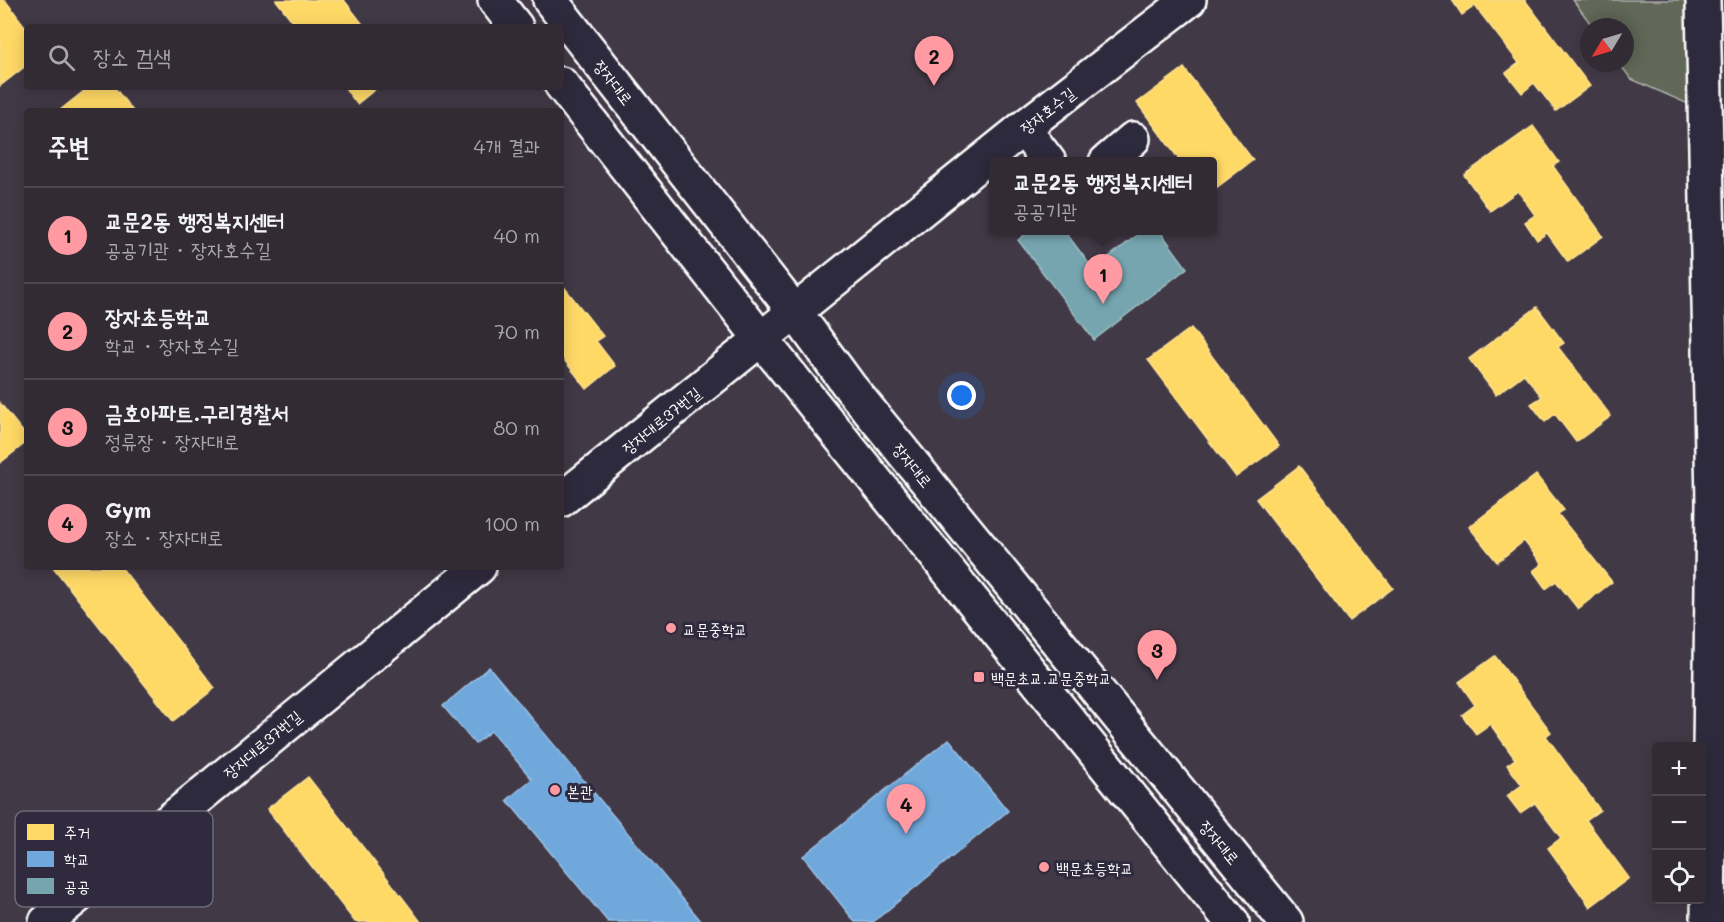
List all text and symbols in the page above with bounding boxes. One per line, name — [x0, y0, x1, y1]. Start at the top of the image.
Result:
north arrow — [1580, 18, 1634, 72]
search box — [24, 24, 564, 90]
pin: 2 — [914, 36, 954, 86]
icon: search — [45, 41, 78, 74]
text: 장소 검색 — [93, 42, 171, 71]
street label: 장자대로 — [590, 55, 638, 109]
street label: 장자호수길 — [1015, 82, 1079, 138]
text: 주변 — [48, 129, 90, 163]
text: 4개 결과 — [474, 133, 540, 159]
popup — [989, 157, 1217, 235]
text: 교문2동 행정복지센터 — [1013, 167, 1193, 196]
text: 공공기관 — [1013, 197, 1078, 223]
text: 교문2동 행정복지센터 — [105, 206, 285, 235]
text: 1 — [63, 222, 72, 248]
text: 40 m — [494, 222, 540, 248]
text: 공공기관 · 장자호수길 — [105, 236, 271, 262]
pin: 1 — [1084, 254, 1122, 304]
text: 장자초등학교 — [105, 302, 211, 331]
text: 2 — [62, 318, 73, 344]
text: 70 m — [494, 318, 540, 344]
text: 학교 · 장자호수길 — [105, 332, 239, 358]
your location — [947, 381, 976, 410]
street label: 장자대로37번길 — [617, 382, 705, 458]
text: 금호아파트.구리경찰서 — [105, 398, 289, 427]
text: 3 — [62, 414, 74, 440]
text: 80 m — [493, 414, 540, 440]
text: 정류장 · 장자대로 — [105, 428, 239, 454]
street label: 장자대로 — [889, 438, 937, 492]
text: Gym — [105, 495, 151, 524]
text: 4 — [61, 510, 74, 536]
text: 100 m — [484, 510, 540, 536]
text: 장소 · 장자대로 — [105, 524, 223, 550]
place label: 교문중학교 — [683, 618, 747, 639]
marker: 교문중학교 — [664, 621, 678, 635]
pin: 3 — [1138, 630, 1176, 680]
place label: 백문초교.교문중학교 — [991, 667, 1112, 688]
marker: 백문초교.교문중학교 — [972, 670, 986, 684]
street label: 장자대로37번길 — [219, 705, 305, 783]
map controls — [1652, 742, 1706, 904]
button: + — [1652, 742, 1706, 796]
place label: 본관 — [567, 780, 593, 801]
marker: 본관 — [548, 783, 562, 797]
pin: 4 — [886, 784, 926, 834]
button: − — [1652, 796, 1706, 850]
legend — [15, 811, 213, 907]
street label: 장자대로 — [1195, 816, 1245, 868]
text: 주거 — [64, 821, 90, 842]
text: 학교 — [64, 848, 90, 869]
button: locate — [1652, 850, 1706, 904]
place label: 백문초등학교 — [1056, 857, 1133, 878]
marker: 백문초등학교 — [1037, 860, 1051, 874]
text: 공공 — [64, 875, 90, 896]

